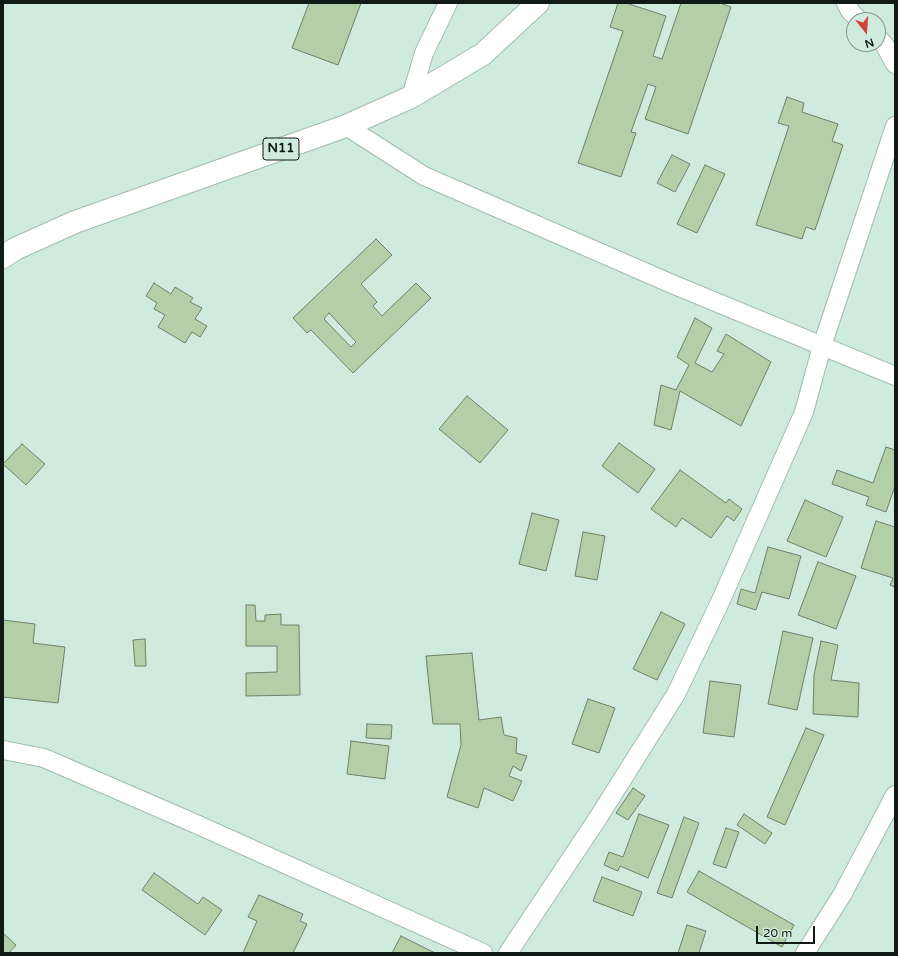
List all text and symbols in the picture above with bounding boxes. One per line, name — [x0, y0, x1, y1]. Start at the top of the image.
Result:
north arrow — [846, 12, 886, 52]
text: N — [863, 35, 875, 51]
road number: N11 — [263, 138, 299, 160]
scale bar — [758, 918, 817, 944]
text: 20 m — [763, 926, 792, 940]

